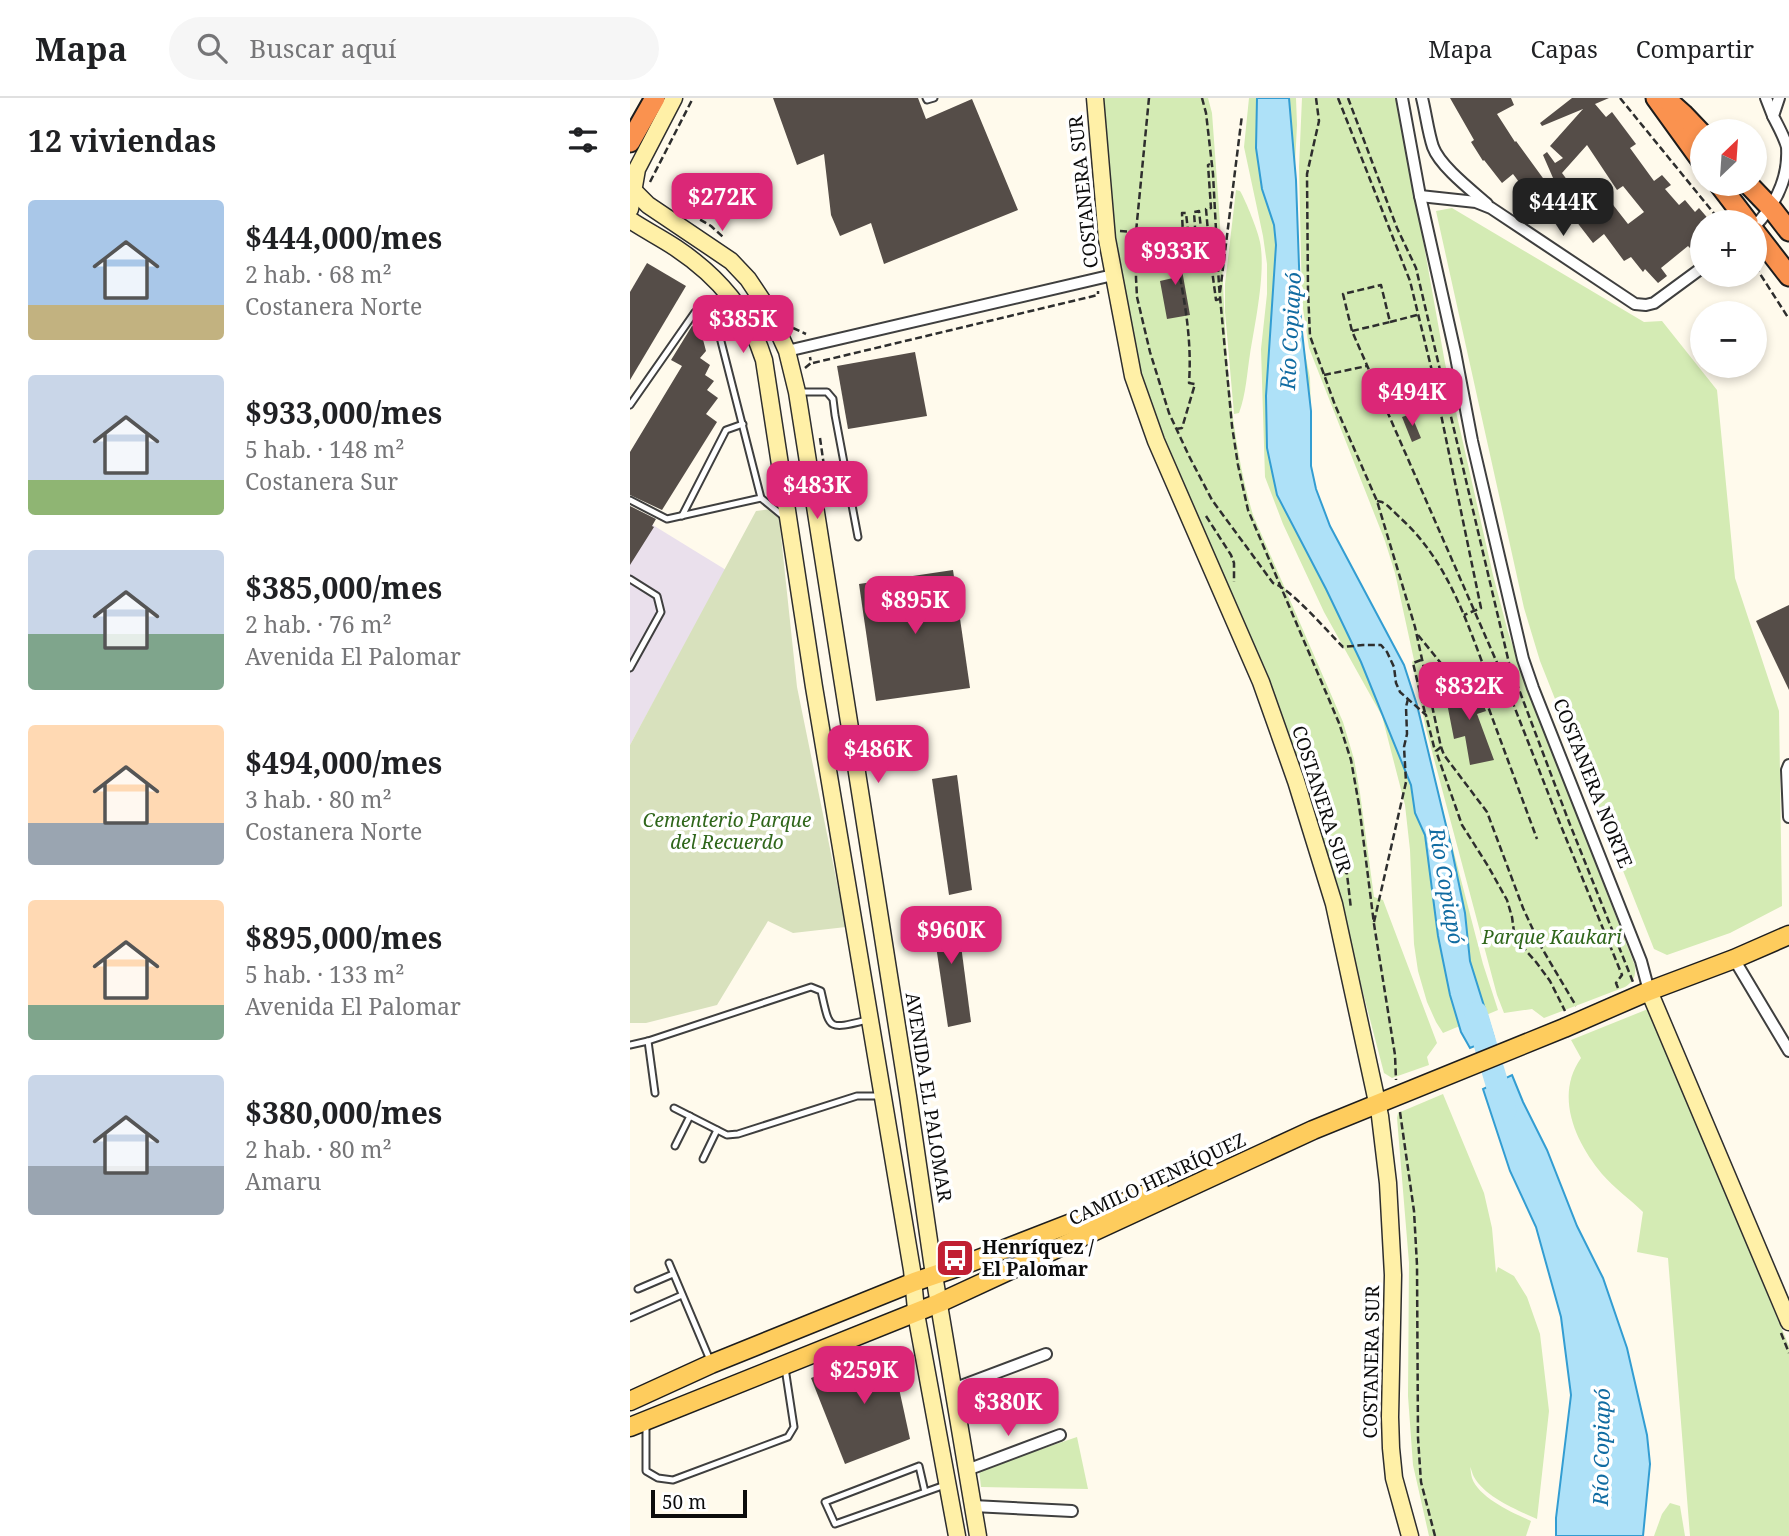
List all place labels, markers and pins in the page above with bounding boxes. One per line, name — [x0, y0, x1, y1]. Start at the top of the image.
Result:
pin: $272K — [673, 174, 771, 233]
pin: $444K — [1514, 178, 1612, 238]
pin: $933K — [1126, 228, 1224, 287]
pin: $385K — [694, 296, 792, 355]
pin: $494K — [1363, 368, 1461, 428]
pin: $483K — [768, 462, 866, 521]
pin: $895K — [866, 576, 964, 636]
pin: $832K — [1420, 662, 1518, 722]
pin: $486K — [829, 726, 927, 785]
pin: $960K — [902, 906, 1000, 966]
place label: Henríquez / El Palomar — [982, 1234, 1095, 1282]
bus stop icon: Henríquez / El Palomar — [934, 1237, 976, 1279]
pin: $259K — [815, 1346, 913, 1406]
pin: $380K — [959, 1378, 1057, 1438]

